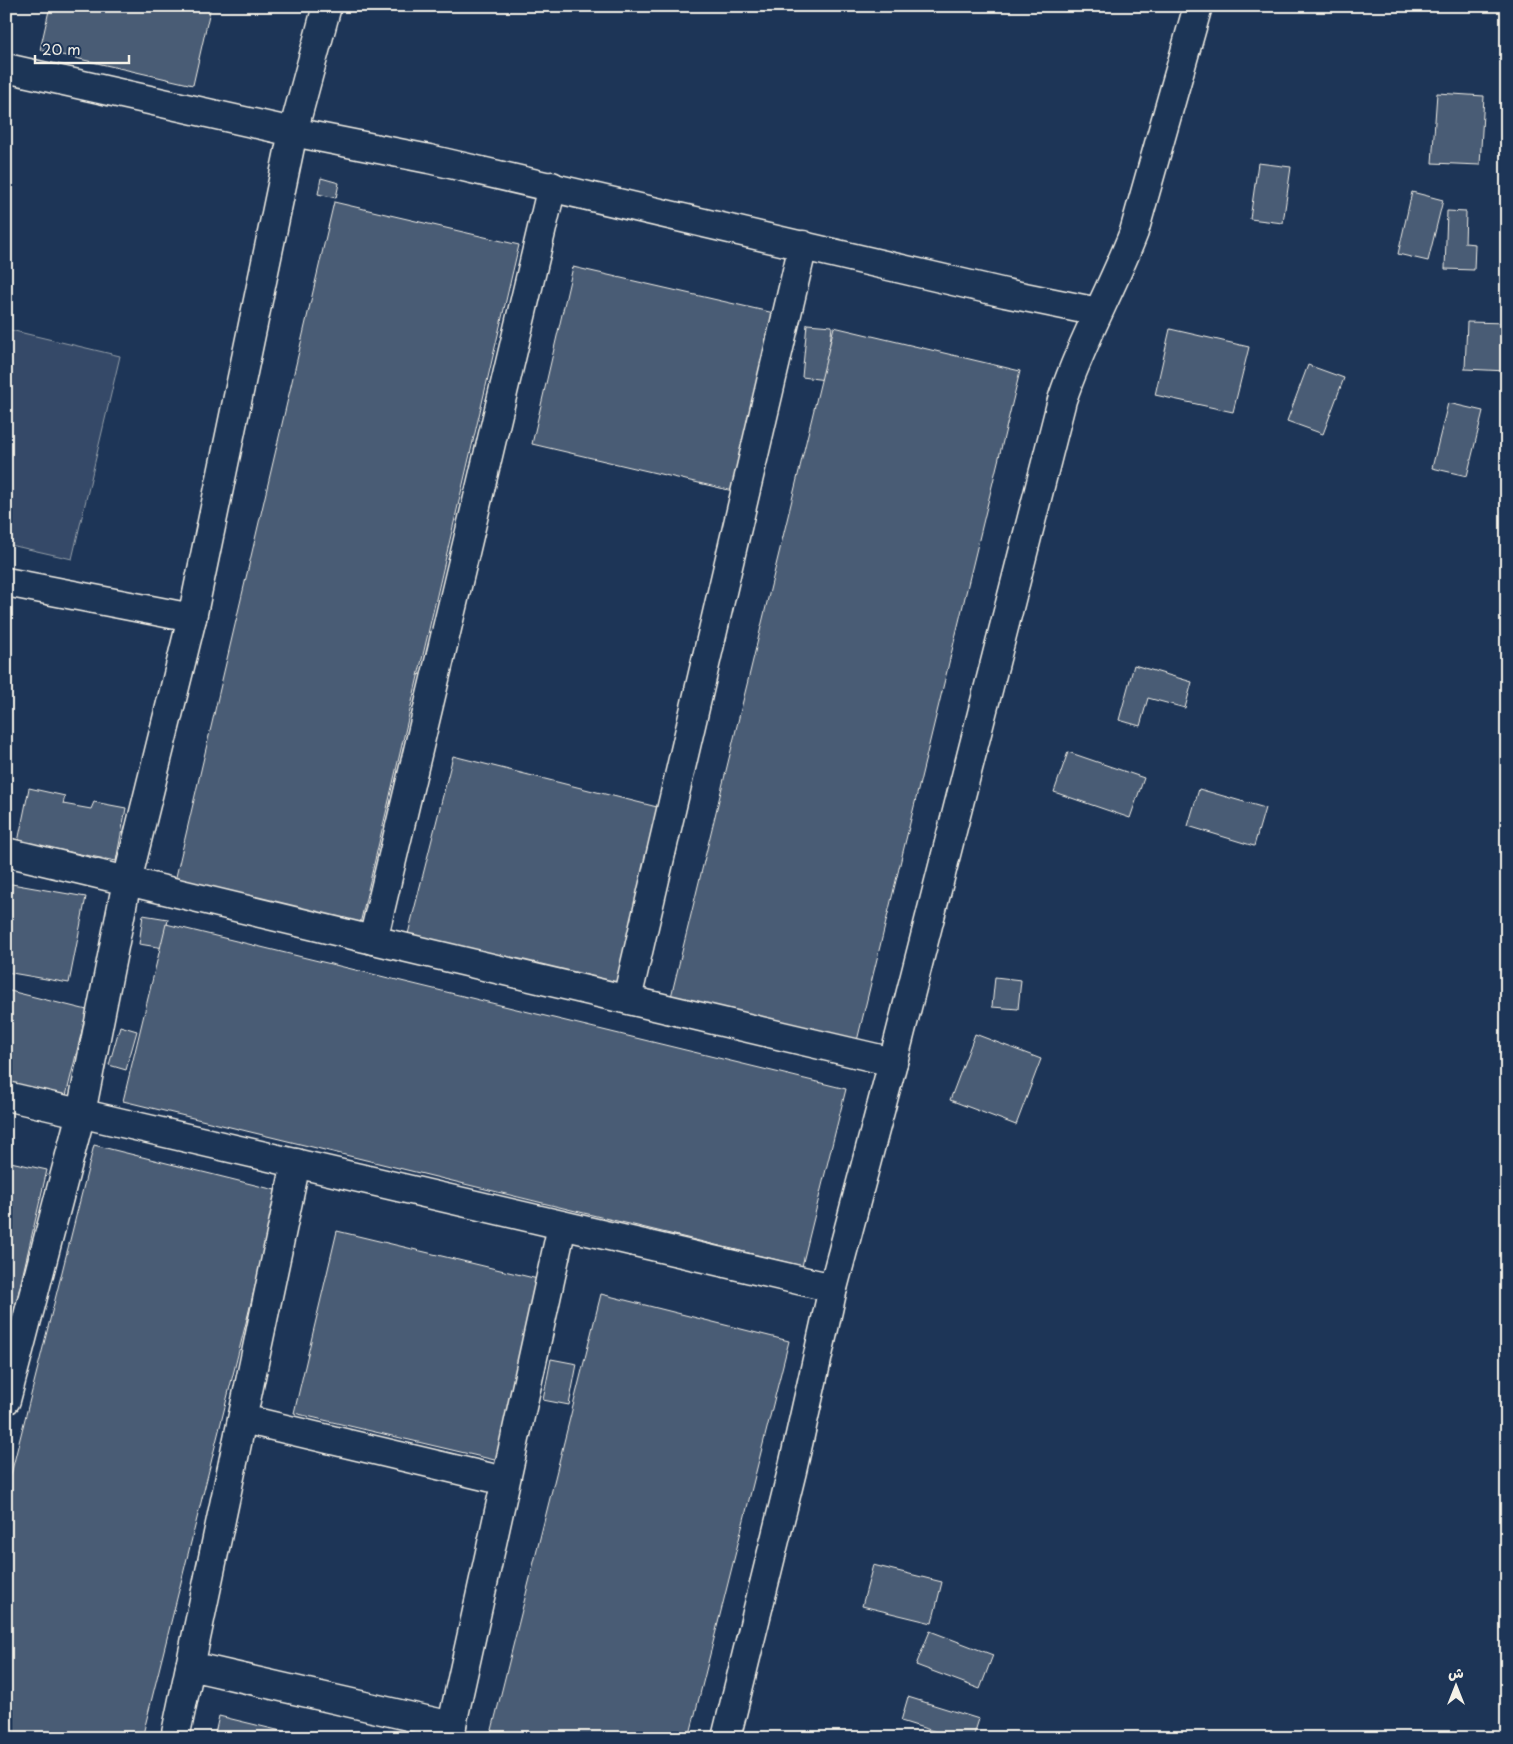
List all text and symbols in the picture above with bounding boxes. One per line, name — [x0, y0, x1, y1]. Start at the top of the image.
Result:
scale bar — [35, 32, 129, 64]
text: 20 m — [42, 37, 81, 60]
north arrow — [1430, 1662, 1480, 1712]
text: ش — [1448, 1662, 1464, 1683]

